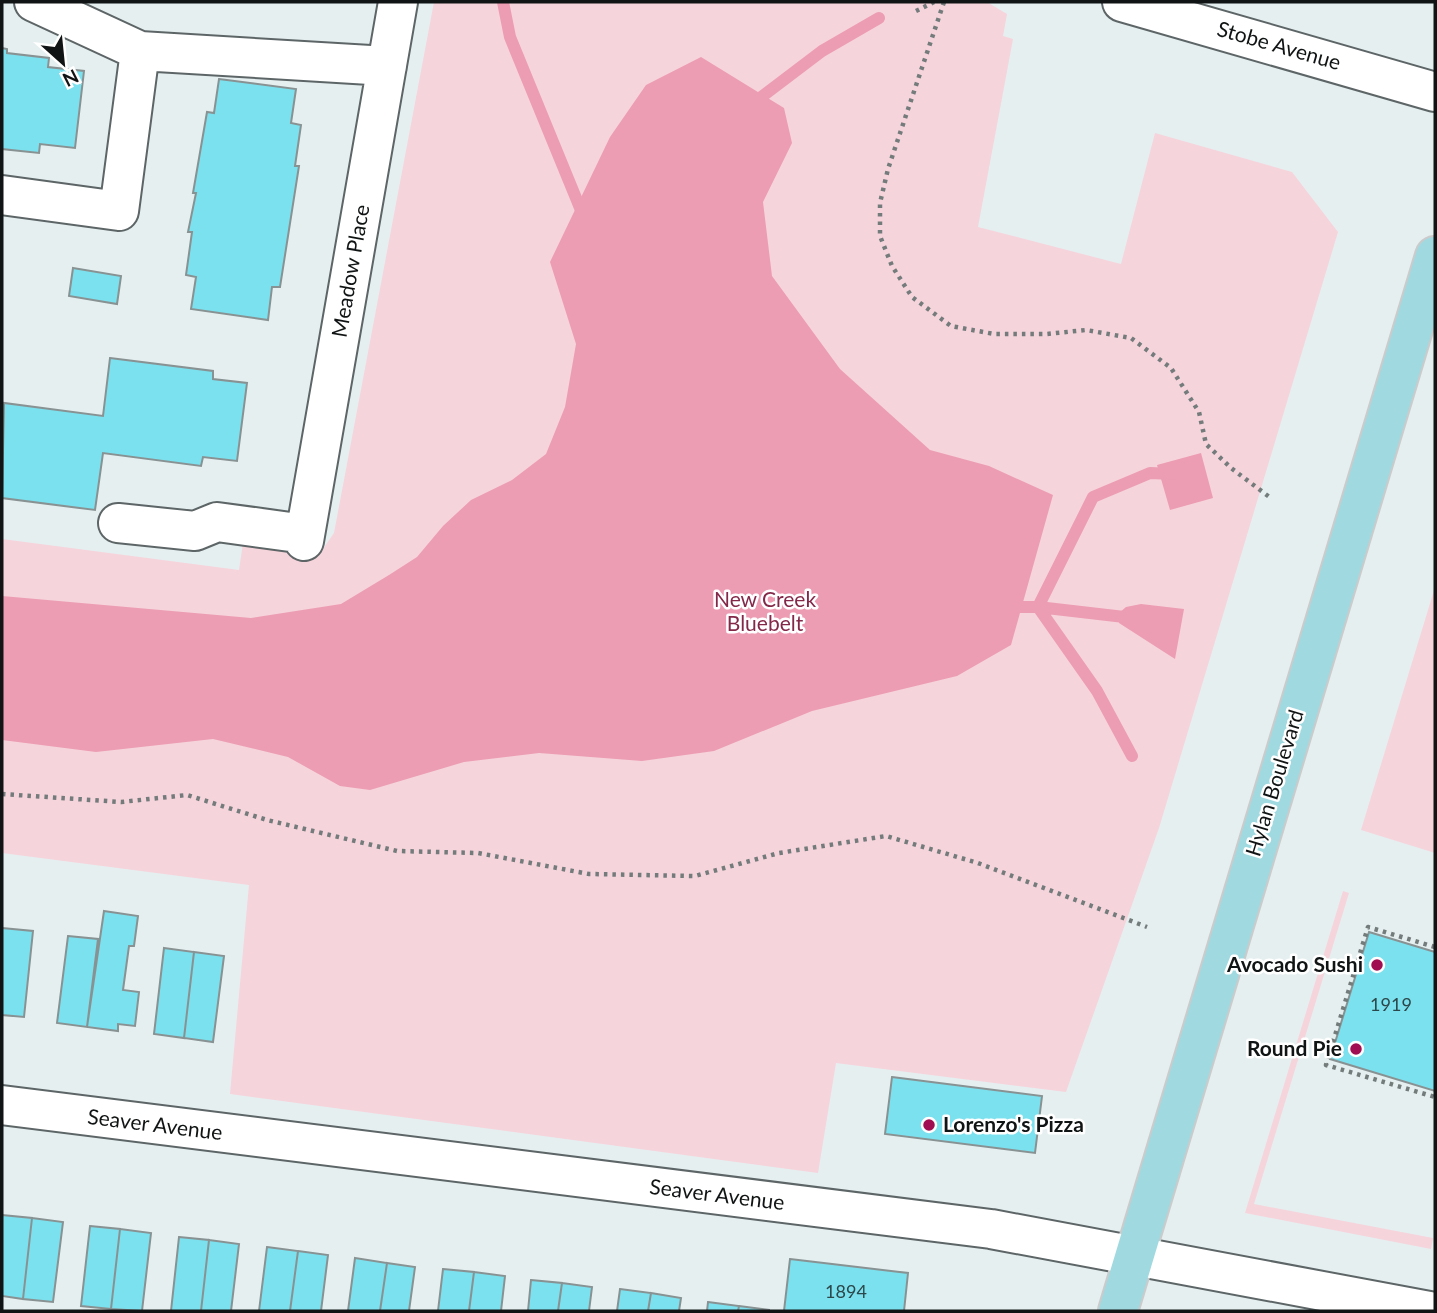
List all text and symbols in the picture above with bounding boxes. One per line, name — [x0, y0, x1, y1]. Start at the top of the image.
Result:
street label: Stobe Avenue — [1215, 15, 1344, 74]
north arrow — [28, 28, 98, 98]
text: N — [59, 65, 83, 92]
street label: Meadow Place — [326, 202, 374, 339]
park label: New Creek Bluebelt — [714, 586, 816, 635]
street label: Hylan Boulevard — [1239, 706, 1308, 859]
place label: Avocado Sushi — [1226, 951, 1363, 976]
marker: Avocado Sushi — [1369, 957, 1385, 973]
house number: 1919 — [1370, 993, 1412, 1015]
place label: Round Pie — [1247, 1035, 1342, 1060]
marker: Round Pie — [1348, 1041, 1364, 1057]
street label: Seaver Avenue — [86, 1103, 224, 1144]
place label: Lorenzo's Pizza — [943, 1111, 1084, 1136]
marker: Lorenzo's Pizza — [921, 1117, 937, 1133]
street label: Seaver Avenue — [648, 1173, 786, 1214]
house number: 1894 — [825, 1280, 867, 1302]

